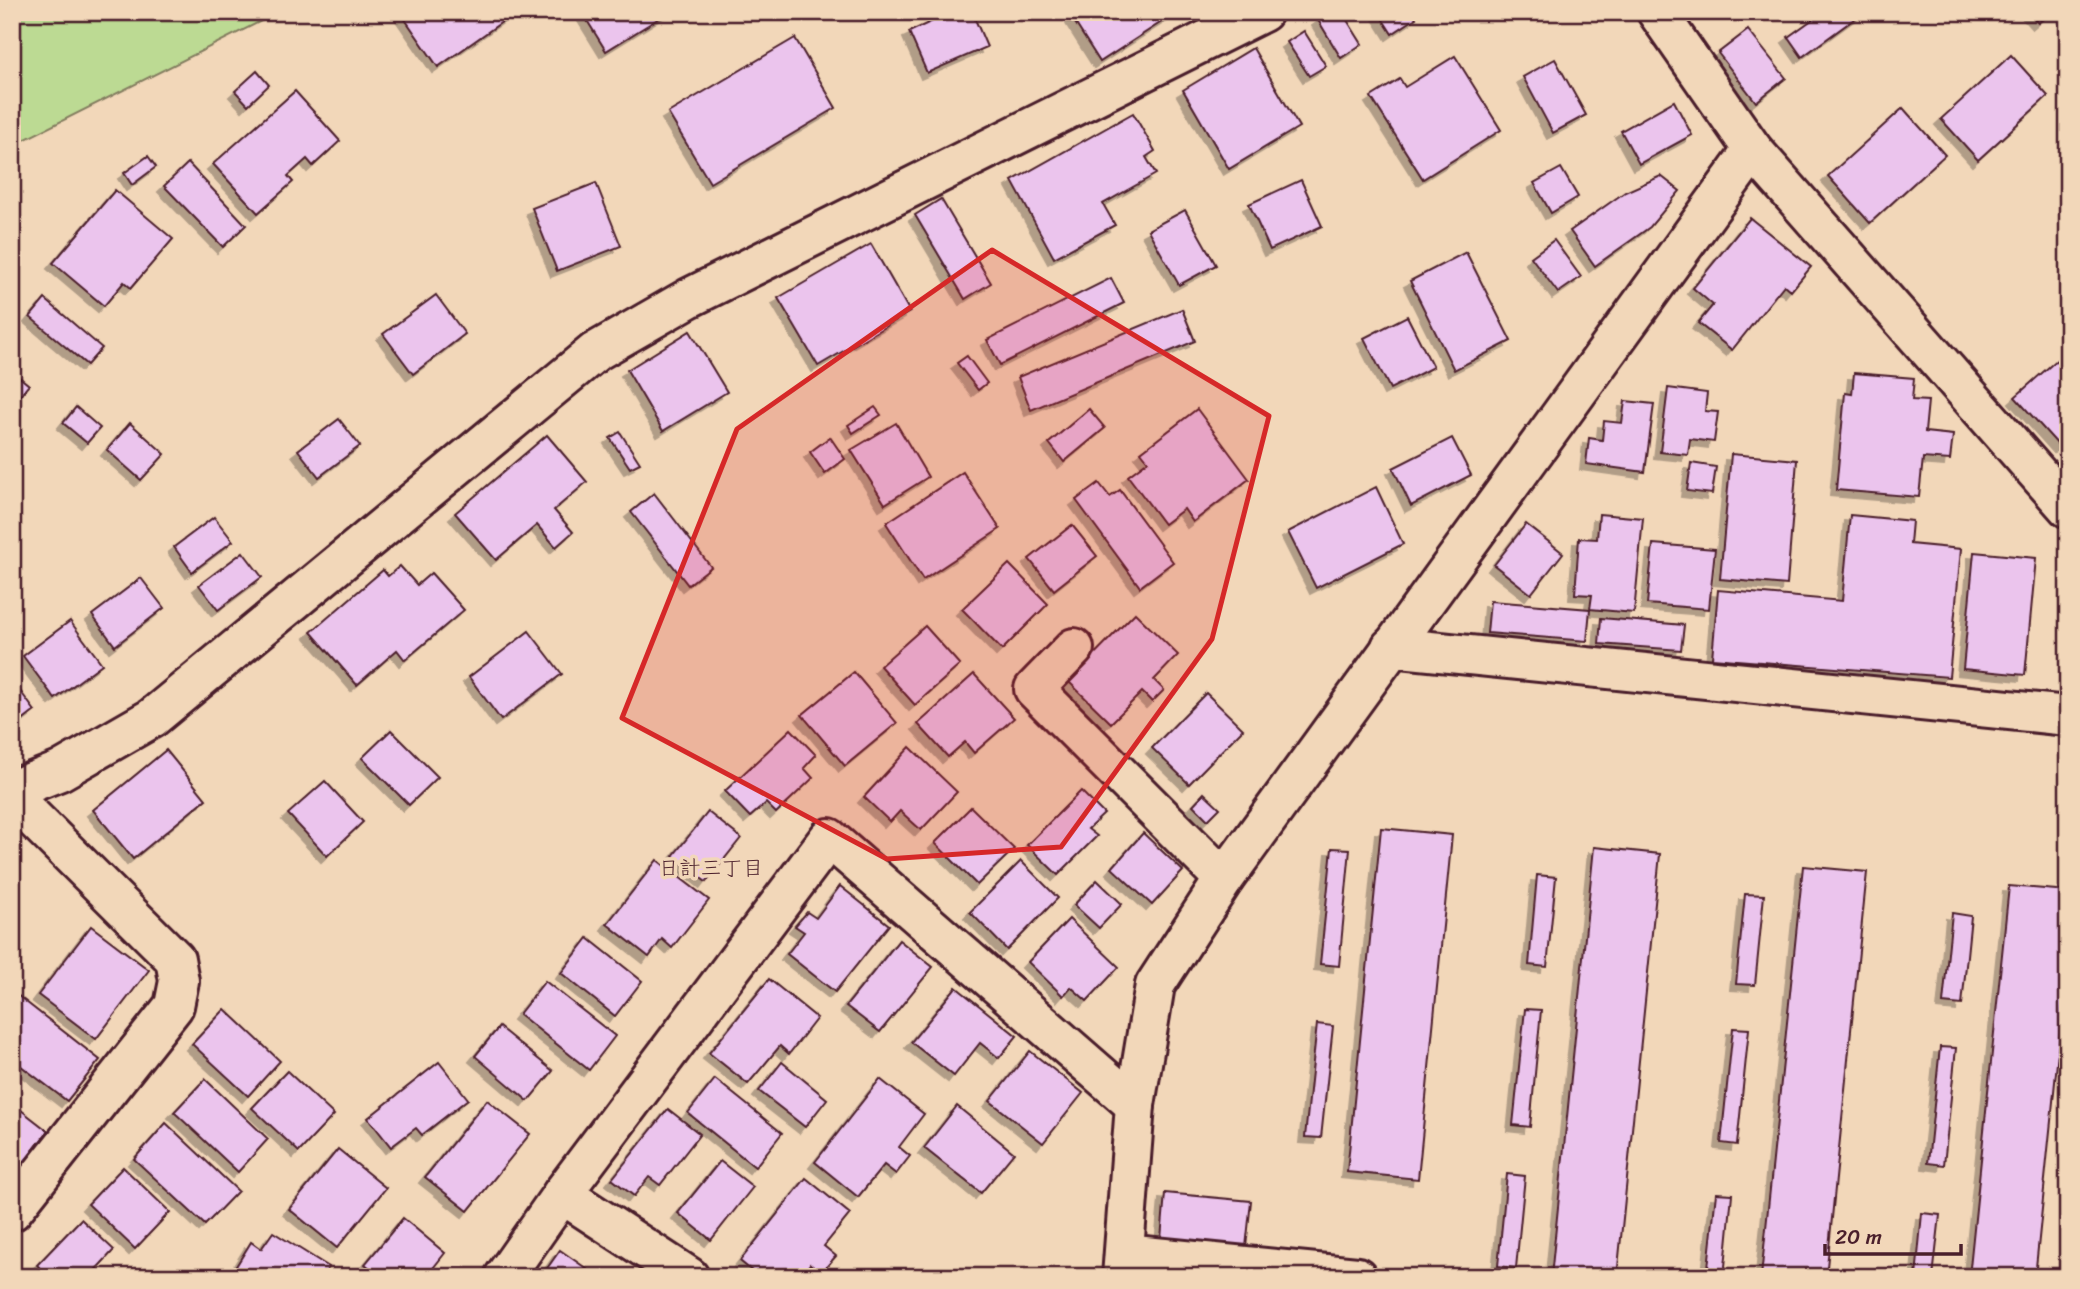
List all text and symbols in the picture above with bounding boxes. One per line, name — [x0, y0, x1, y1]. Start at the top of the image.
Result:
district label: 日計三丁目 — [659, 849, 764, 887]
scale bar — [1825, 1212, 1961, 1256]
text: 20 m — [1835, 1218, 1882, 1256]

